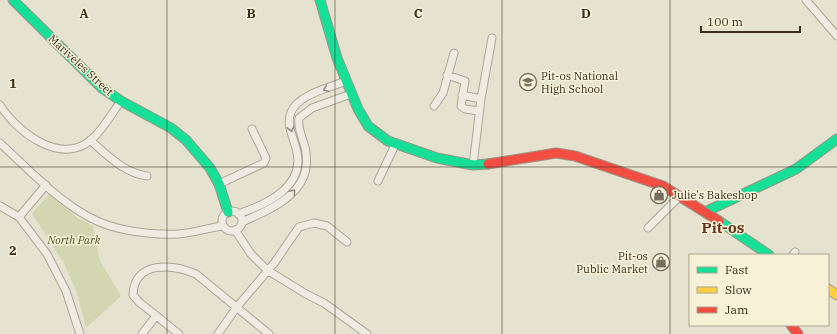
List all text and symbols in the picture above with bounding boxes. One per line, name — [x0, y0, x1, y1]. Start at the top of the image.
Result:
text: A — [79, 5, 89, 22]
text: B — [246, 5, 256, 22]
text: C — [414, 5, 423, 22]
text: D — [581, 5, 591, 22]
scale bar — [701, 8, 800, 34]
text: 100 m — [707, 14, 743, 29]
street label: Mariveles Street — [46, 31, 116, 99]
place label: Pit-os National High School — [541, 69, 618, 96]
school or university icon: Pit-os National High School — [518, 72, 538, 92]
text: 1 — [9, 75, 17, 92]
one-way arrow — [322, 84, 330, 92]
one-way arrow — [286, 126, 294, 133]
shop icon: Julie's Bakeshop — [649, 185, 669, 205]
place label: Julie's Bakeshop — [672, 188, 758, 202]
one-way arrow — [289, 189, 296, 197]
district label: Pit-os — [702, 218, 744, 237]
park label: North Park — [46, 233, 101, 247]
text: 2 — [9, 242, 17, 259]
place label: Pit-os Public Market — [576, 249, 648, 276]
shop icon: Pit-os Public Market — [651, 252, 671, 272]
legend — [689, 254, 829, 326]
text: Fast — [725, 262, 749, 277]
text: Slow — [725, 282, 752, 297]
text: Jam — [725, 302, 749, 317]

